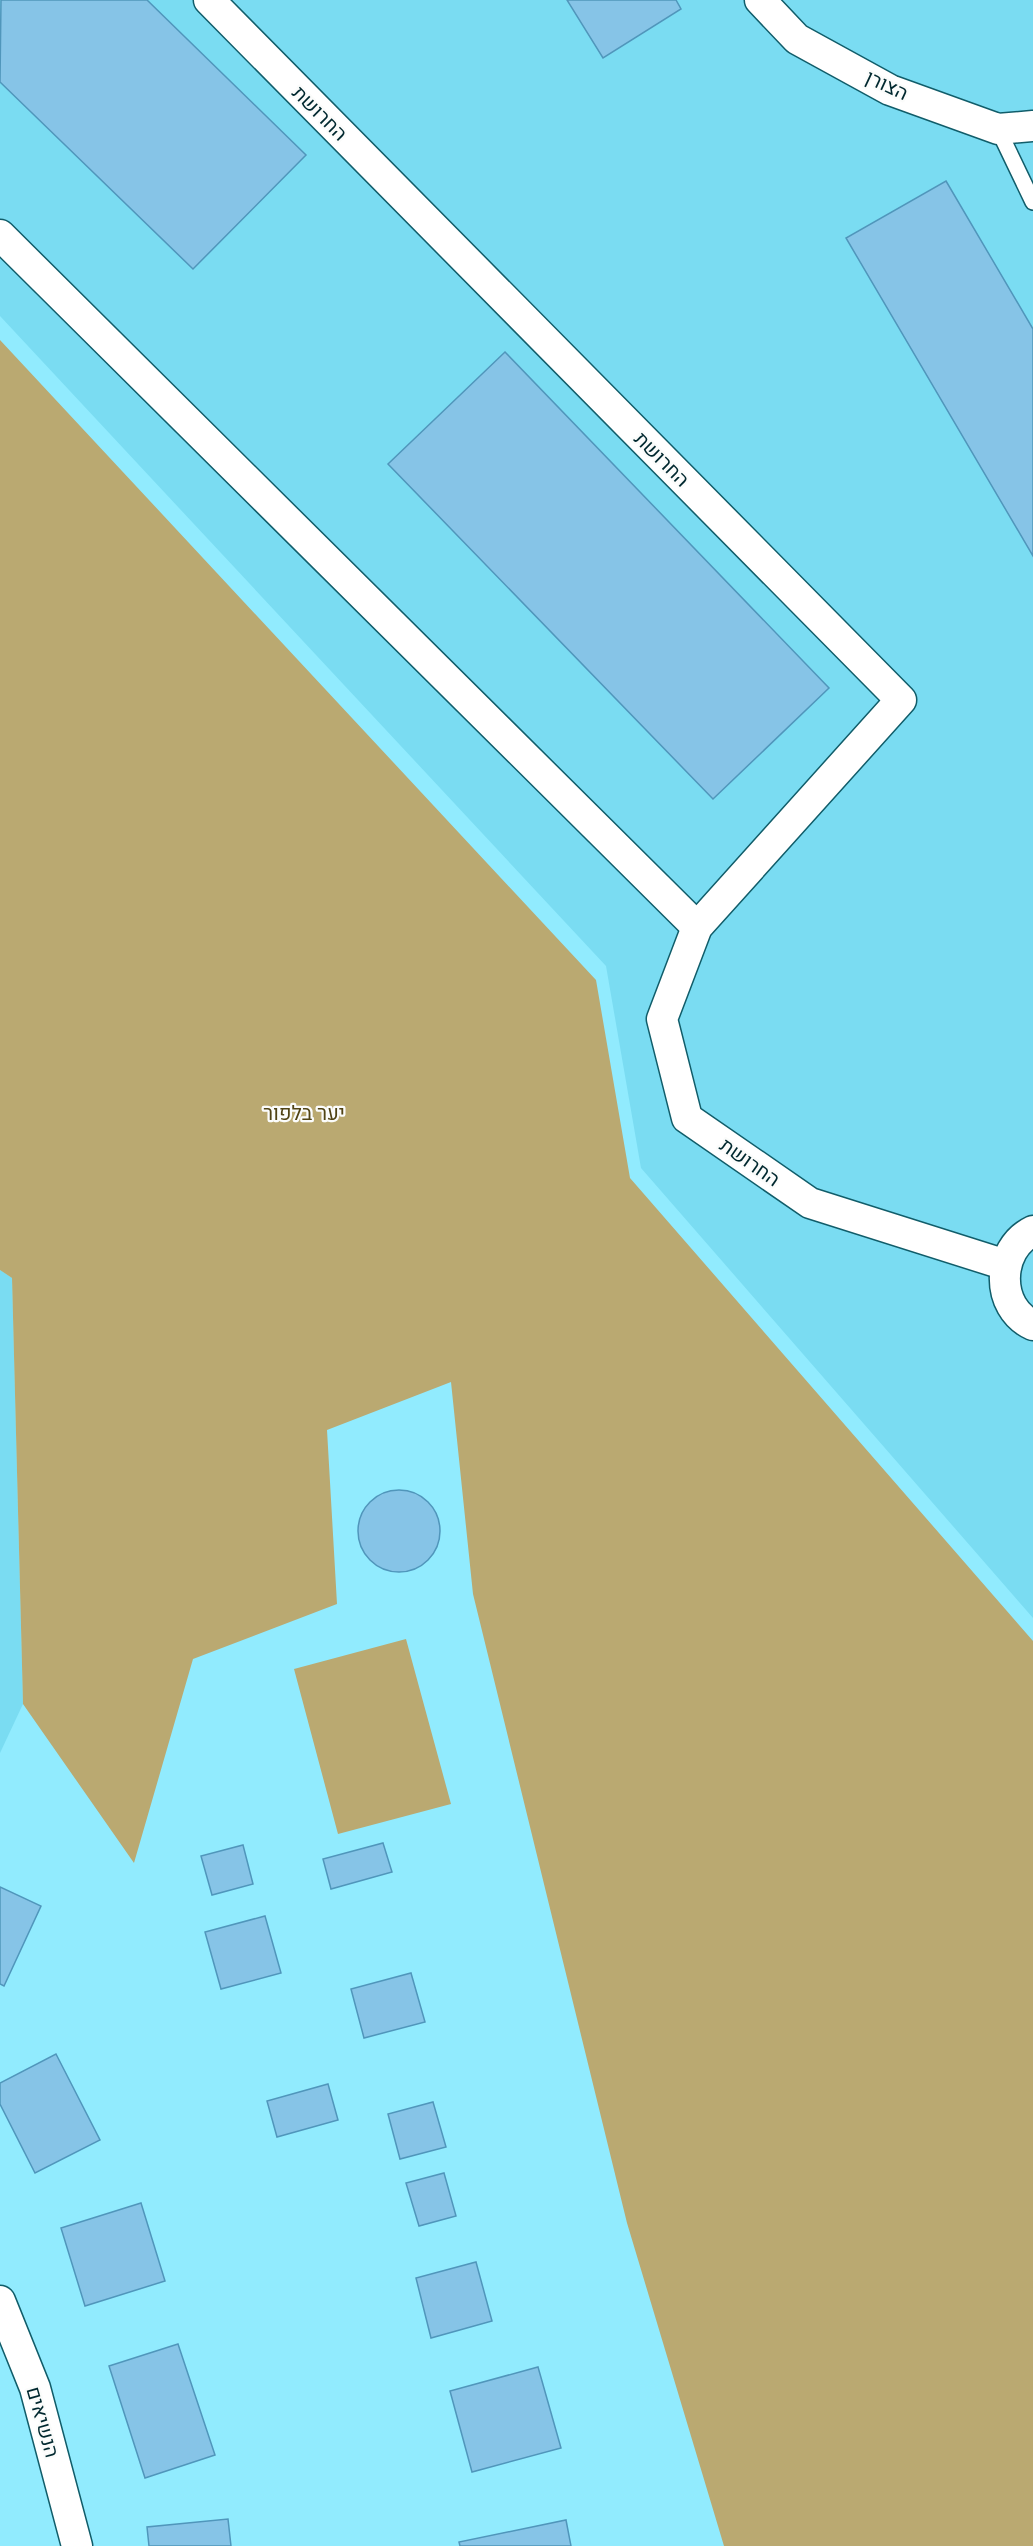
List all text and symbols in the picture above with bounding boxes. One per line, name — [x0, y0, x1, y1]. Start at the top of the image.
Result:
street label: הצורן — [862, 64, 913, 104]
street label: החרושת — [288, 80, 353, 145]
street label: החרושת — [630, 426, 695, 491]
park label: יער בלפור — [263, 1100, 345, 1124]
street label: החרושת — [716, 1132, 785, 1191]
street label: הנשיאים — [22, 2384, 65, 2460]

